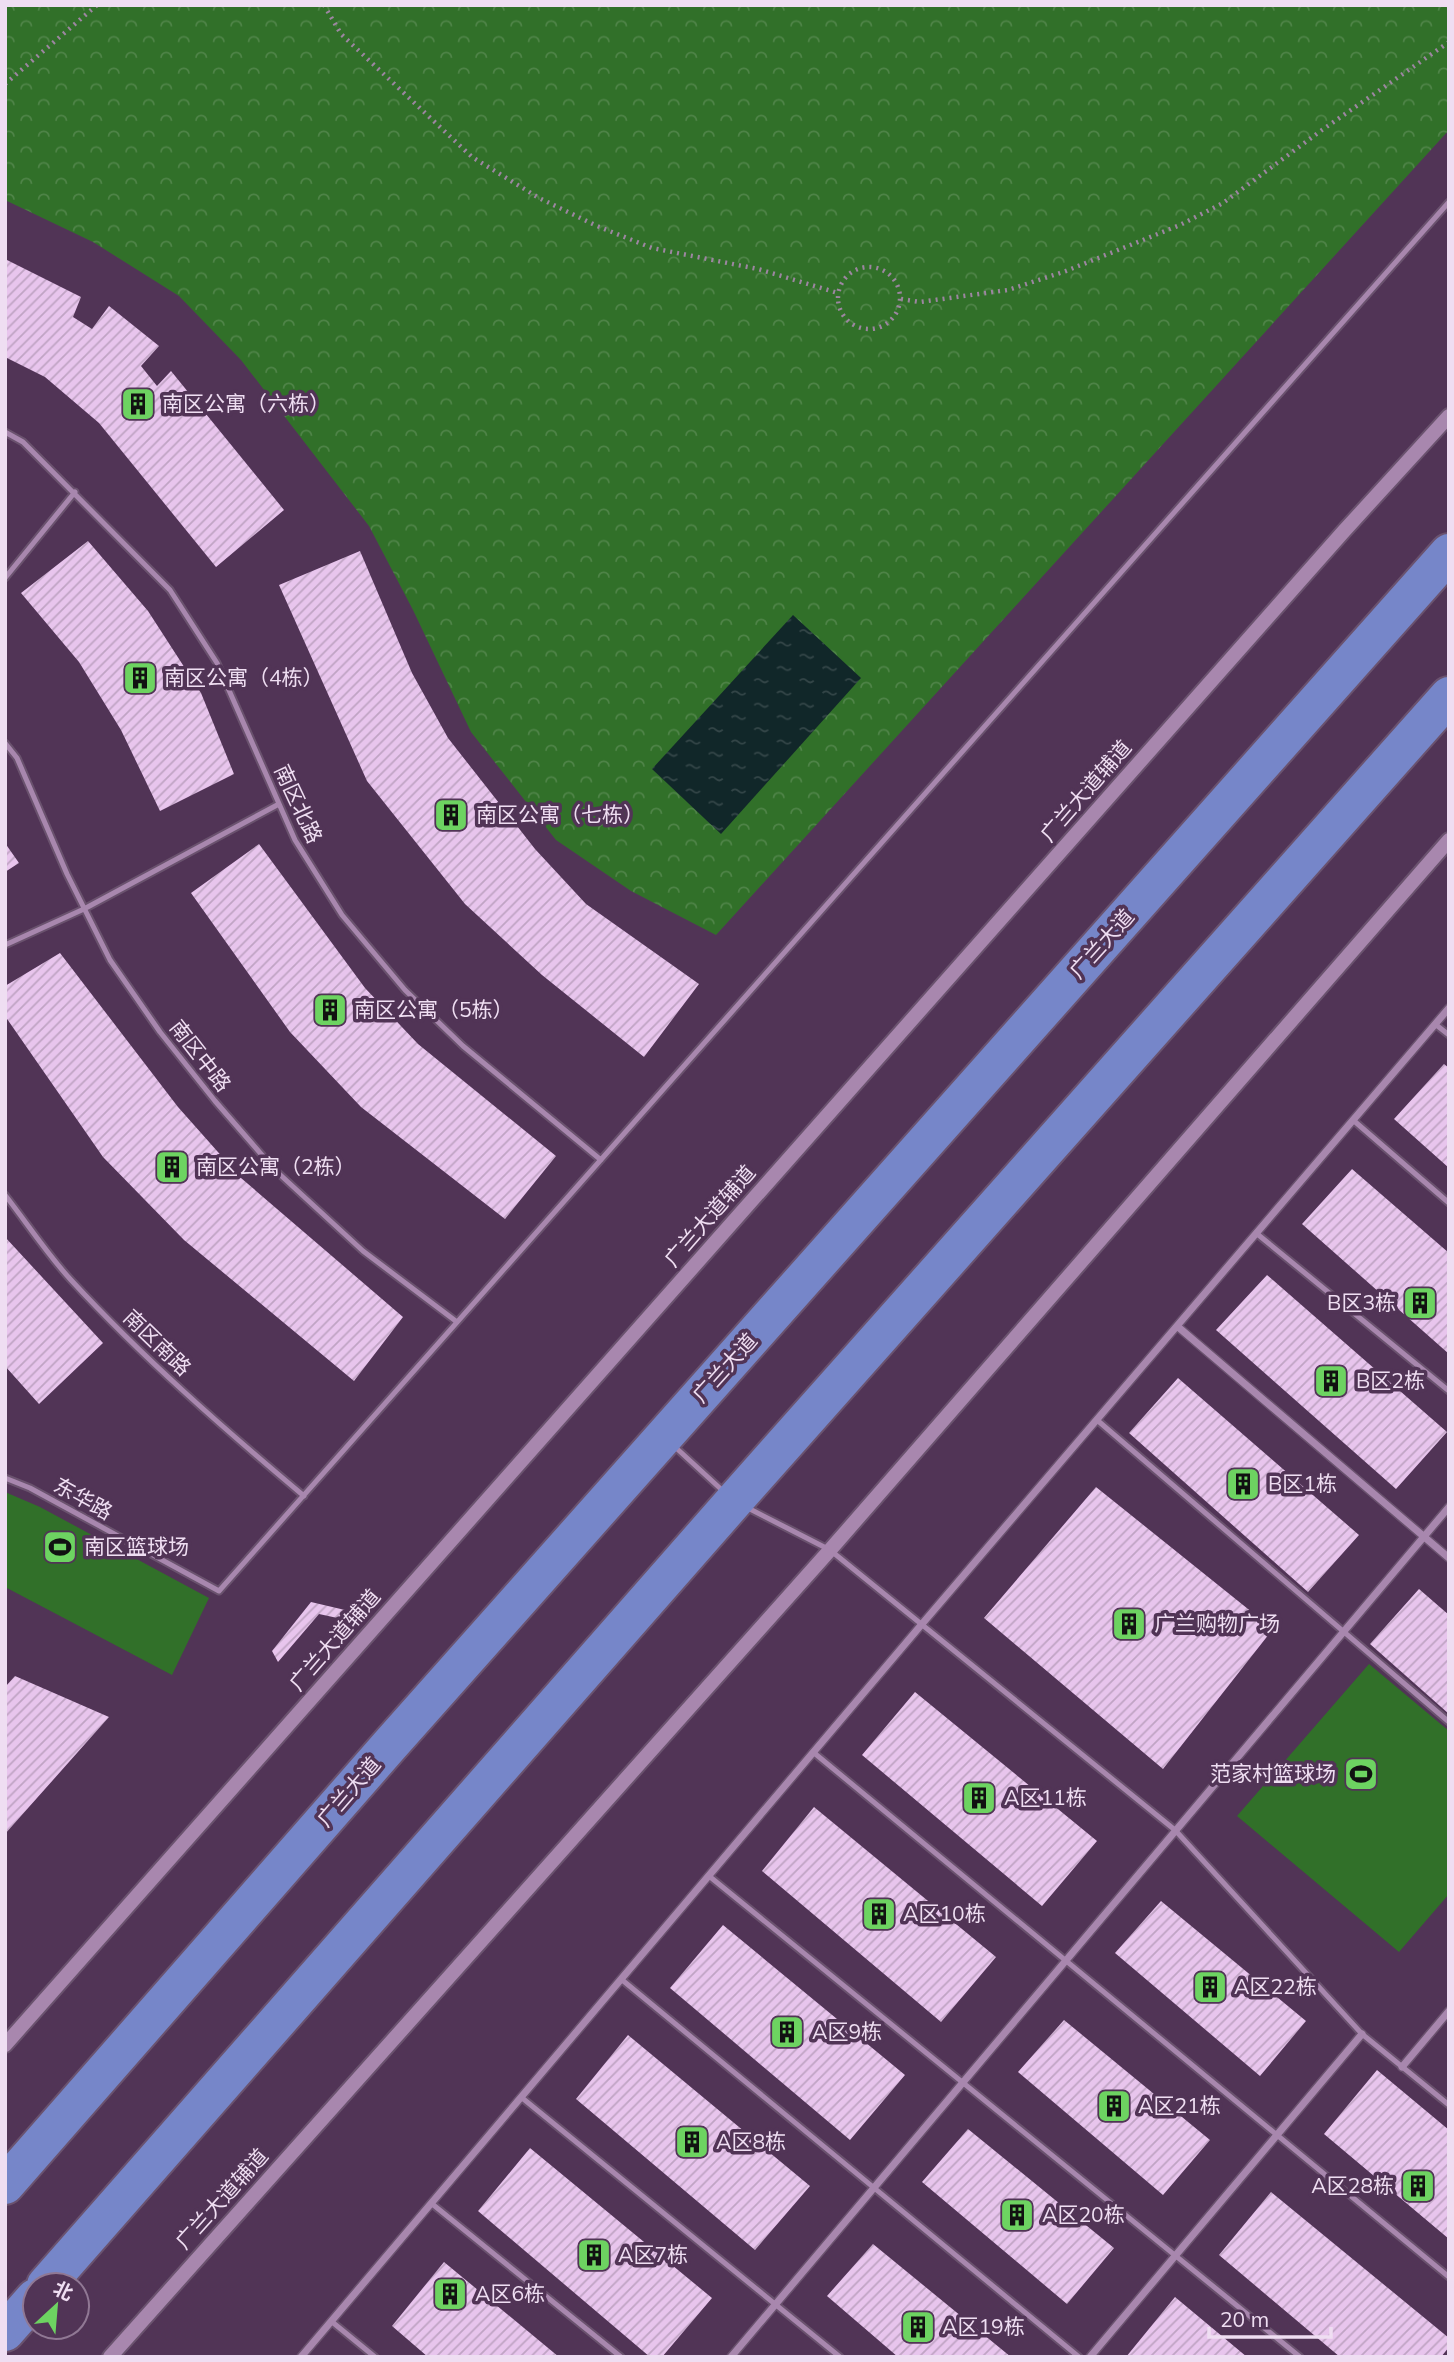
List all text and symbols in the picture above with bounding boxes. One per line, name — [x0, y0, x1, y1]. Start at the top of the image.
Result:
building icon: 南区公寓（六栋） — [119, 385, 157, 423]
place label: 南区公寓（六栋） — [162, 390, 330, 416]
building icon: 南区公寓（4栋） — [121, 659, 159, 697]
place label: 南区公寓（4栋） — [164, 664, 324, 690]
street label: 广兰大道辅道 — [1034, 734, 1136, 846]
street label: 南区北路 — [269, 760, 328, 847]
building icon: 南区公寓（七栋） — [432, 796, 470, 834]
place label: 南区公寓（七栋） — [476, 801, 644, 827]
street label: 广兰大道 — [1063, 903, 1139, 983]
building icon: 南区公寓（5栋） — [311, 991, 349, 1029]
place label: 南区公寓（5栋） — [354, 996, 514, 1022]
street label: 南区中路 — [165, 1014, 237, 1096]
building icon: 南区公寓（2栋） — [153, 1148, 191, 1186]
place label: 南区公寓（2栋） — [196, 1153, 356, 1179]
street label: 广兰大道辅道 — [658, 1159, 760, 1271]
building icon: B区3栋 — [1401, 1284, 1439, 1322]
place label: B区3栋 — [1327, 1289, 1396, 1315]
street label: 南区南路 — [118, 1304, 197, 1381]
street label: 广兰大道 — [686, 1327, 762, 1407]
building icon: B区2栋 — [1312, 1362, 1350, 1400]
place label: B区2栋 — [1356, 1367, 1425, 1393]
building icon: B区1栋 — [1224, 1465, 1262, 1503]
place label: B区1栋 — [1268, 1470, 1337, 1496]
street label: 东华路 — [50, 1471, 117, 1525]
sports icon: 南区篮球场 — [41, 1528, 79, 1566]
place label: 南区篮球场 — [84, 1533, 189, 1559]
street label: 广兰大道辅道 — [283, 1583, 385, 1695]
building icon: 广兰购物广场 — [1110, 1605, 1148, 1643]
place label: 广兰购物广场 — [1154, 1610, 1280, 1636]
street label: 广兰大道 — [311, 1751, 386, 1832]
sports icon: 范家村篮球场 — [1342, 1755, 1380, 1793]
place label: 范家村篮球场 — [1210, 1760, 1336, 1786]
building icon: A区11栋 — [960, 1779, 998, 1817]
place label: A区11栋 — [1004, 1784, 1087, 1810]
building icon: A区10栋 — [860, 1895, 898, 1933]
place label: A区10栋 — [903, 1900, 986, 1926]
building icon: A区22栋 — [1191, 1968, 1229, 2006]
place label: A区22栋 — [1234, 1973, 1317, 1999]
building icon: A区9栋 — [768, 2013, 806, 2051]
place label: A区9栋 — [812, 2018, 882, 2044]
building icon: A区21栋 — [1095, 2087, 1133, 2125]
place label: A区21栋 — [1138, 2092, 1221, 2118]
building icon: A区8栋 — [673, 2123, 711, 2161]
place label: A区8栋 — [716, 2128, 786, 2154]
street label: 广兰大道辅道 — [169, 2143, 273, 2254]
building icon: A区28栋 — [1399, 2167, 1437, 2205]
place label: A区28栋 — [1311, 2172, 1394, 2198]
building icon: A区20栋 — [998, 2196, 1036, 2234]
place label: A区20栋 — [1042, 2201, 1125, 2227]
building icon: A区7栋 — [575, 2236, 613, 2274]
place label: A区7栋 — [618, 2241, 688, 2267]
north arrow — [21, 2271, 91, 2341]
building icon: A区6栋 — [431, 2275, 469, 2313]
text: 北 — [50, 2276, 77, 2306]
place label: A区6栋 — [475, 2280, 545, 2306]
scale bar — [1209, 2296, 1332, 2340]
text: 20 m — [1220, 2306, 1269, 2332]
building icon: A区19栋 — [899, 2308, 937, 2346]
place label: A区19栋 — [942, 2313, 1025, 2339]

